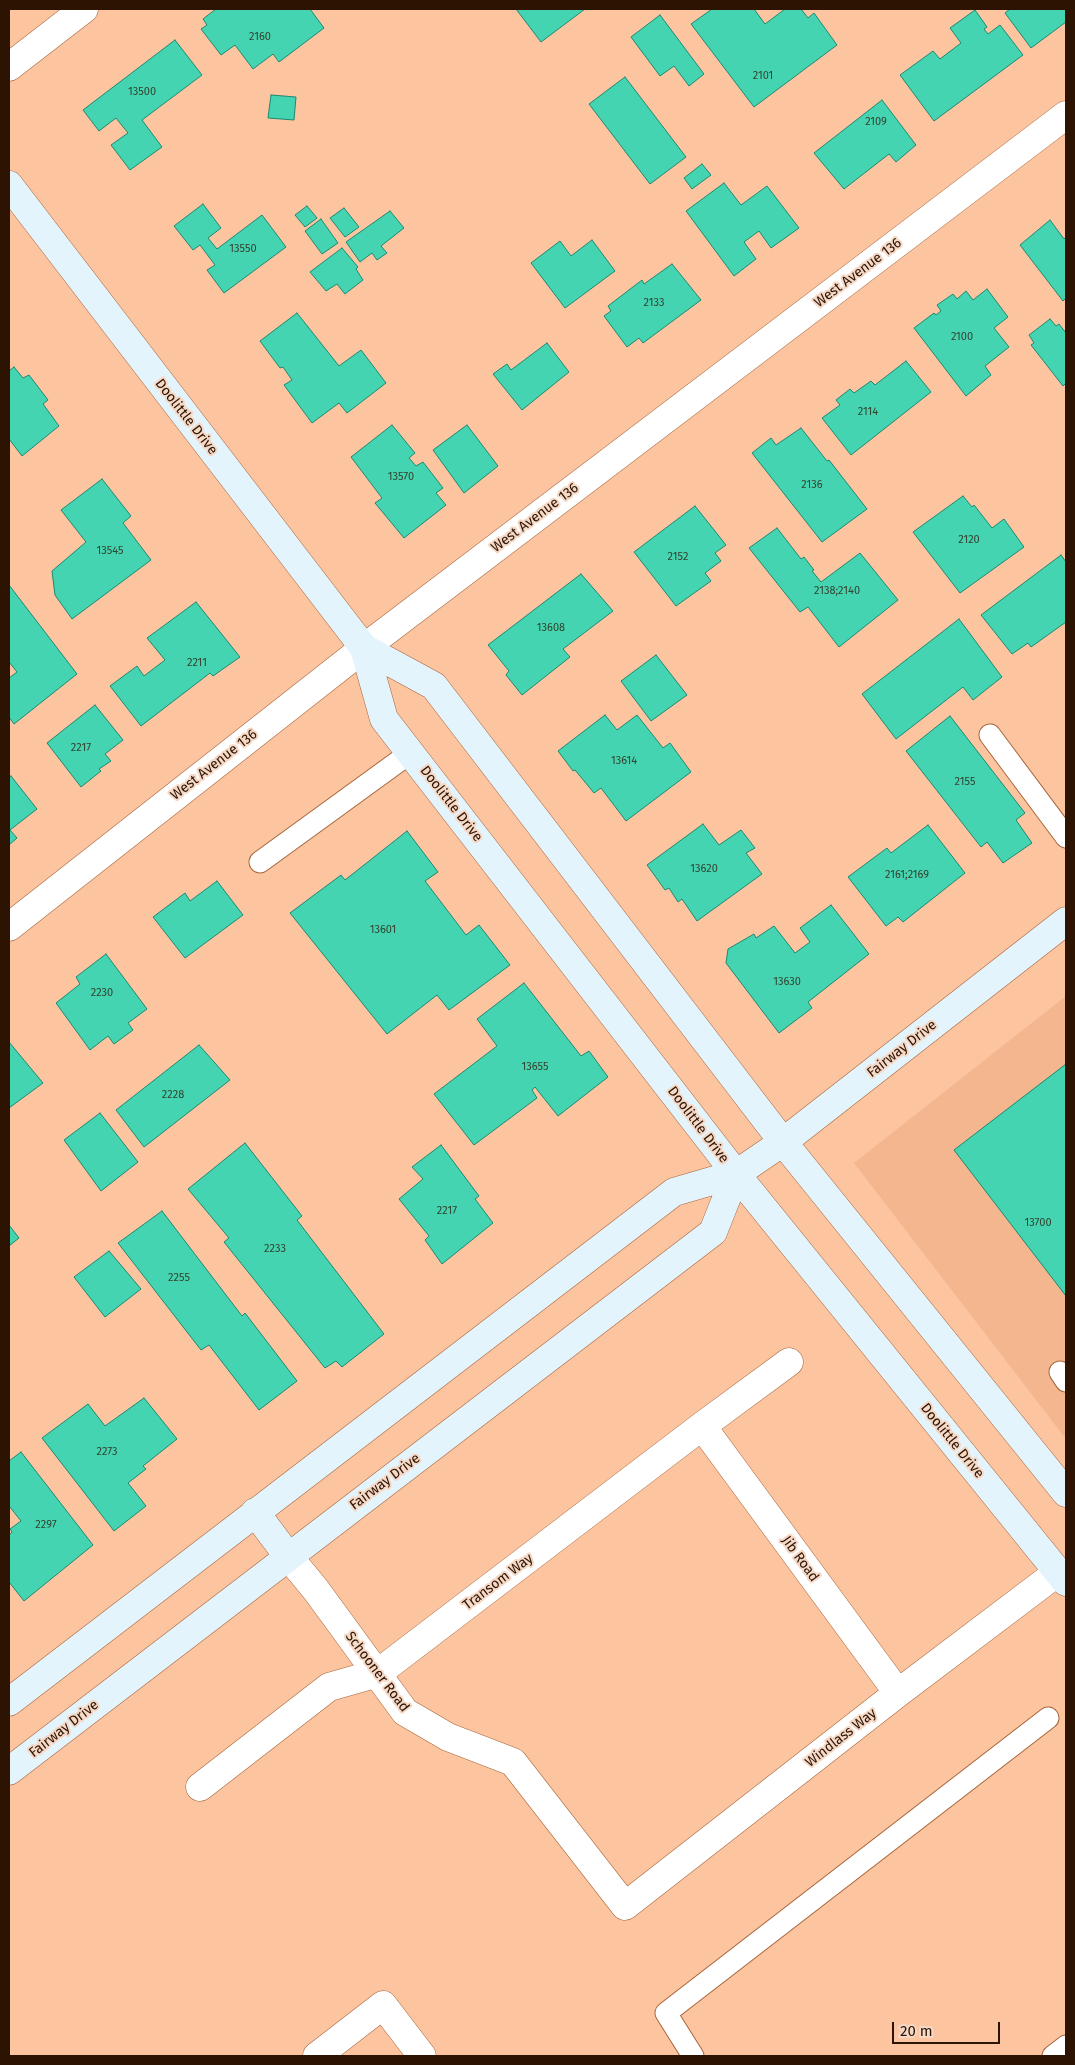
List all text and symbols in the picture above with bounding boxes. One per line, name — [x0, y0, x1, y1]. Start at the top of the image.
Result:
house number: 2160 — [249, 30, 271, 44]
house number: 2101 — [753, 69, 773, 83]
house number: 13500 — [128, 85, 156, 99]
house number: 2109 — [865, 115, 887, 129]
street label: West Avenue 136 — [811, 235, 905, 311]
house number: 13550 — [229, 242, 257, 256]
house number: 2133 — [644, 296, 664, 310]
house number: 2100 — [951, 330, 973, 344]
street label: Doolittle Drive — [151, 376, 221, 458]
house number: 2114 — [858, 405, 878, 419]
house number: 13570 — [388, 470, 414, 484]
house number: 2136 — [801, 478, 823, 492]
street label: West Avenue 136 — [488, 480, 582, 556]
house number: 2120 — [958, 533, 980, 547]
house number: 13545 — [96, 544, 124, 558]
house number: 2152 — [668, 550, 688, 564]
house number: 2138;2140 — [814, 584, 860, 598]
house number: 13608 — [537, 621, 565, 635]
house number: 2211 — [187, 656, 207, 670]
street label: West Avenue 136 — [167, 726, 261, 804]
house number: 2217 — [71, 741, 91, 755]
house number: 13614 — [611, 754, 637, 768]
street label: Doolittle Drive — [416, 763, 486, 845]
house number: 2155 — [955, 775, 975, 789]
house number: 13620 — [690, 862, 718, 876]
house number: 2161;2169 — [885, 868, 929, 882]
house number: 13601 — [370, 923, 396, 937]
house number: 13630 — [773, 975, 801, 989]
house number: 2230 — [91, 986, 113, 1000]
street label: Fairway Drive — [864, 1017, 940, 1081]
house number: 13655 — [521, 1060, 549, 1074]
street label: Doolittle Drive — [664, 1083, 732, 1167]
house number: 2228 — [162, 1088, 184, 1102]
house number: 2217 — [437, 1204, 457, 1218]
house number: 13700 — [1024, 1216, 1052, 1230]
house number: 2233 — [264, 1242, 286, 1256]
house number: 2255 — [168, 1271, 190, 1285]
street label: Doolittle Drive — [917, 1400, 987, 1482]
house number: 2273 — [96, 1445, 118, 1459]
street label: Fairway Drive — [347, 1450, 423, 1514]
house number: 2297 — [35, 1518, 57, 1532]
street label: Jib Road — [778, 1533, 822, 1585]
street label: Transom Way — [460, 1550, 536, 1614]
street label: Schooner Road — [341, 1629, 413, 1715]
street label: Fairway Drive — [26, 1697, 102, 1761]
street label: Windlass Way — [802, 1705, 880, 1771]
scale bar — [895, 2012, 1002, 2044]
text: 20 m — [900, 2022, 933, 2040]

